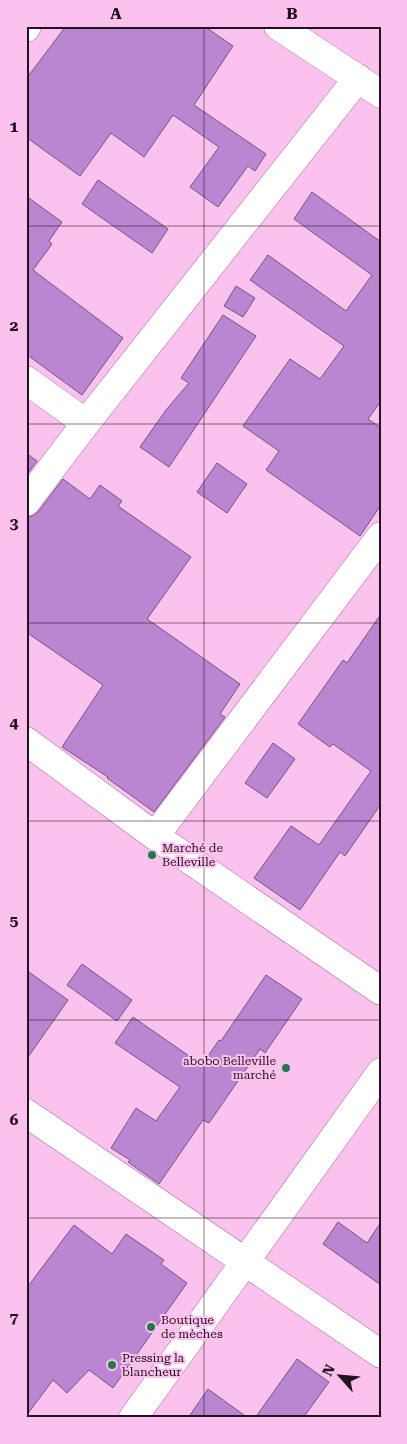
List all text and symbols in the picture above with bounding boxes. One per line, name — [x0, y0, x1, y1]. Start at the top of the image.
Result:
text: A — [110, 4, 122, 23]
text: B — [286, 4, 298, 23]
text: 1 — [10, 117, 19, 136]
text: 2 — [10, 316, 19, 335]
text: 3 — [10, 514, 19, 533]
text: 4 — [10, 713, 19, 732]
place label: Marché de Belleville — [162, 841, 223, 869]
marker: Marché de Belleville — [146, 849, 158, 861]
text: 5 — [10, 911, 19, 930]
place label: abobo Belleville marché — [183, 1054, 276, 1082]
marker: abobo Belleville marché — [280, 1062, 292, 1074]
text: 6 — [10, 1110, 19, 1129]
text: 7 — [10, 1308, 19, 1327]
place label: Boutique de mèches — [161, 1313, 223, 1341]
marker: Boutique de mèches — [145, 1321, 157, 1333]
place label: Pressing la blancheur — [122, 1351, 185, 1379]
north arrow — [314, 1352, 364, 1402]
marker: Pressing la blancheur — [106, 1359, 118, 1371]
text: N — [319, 1361, 338, 1379]

